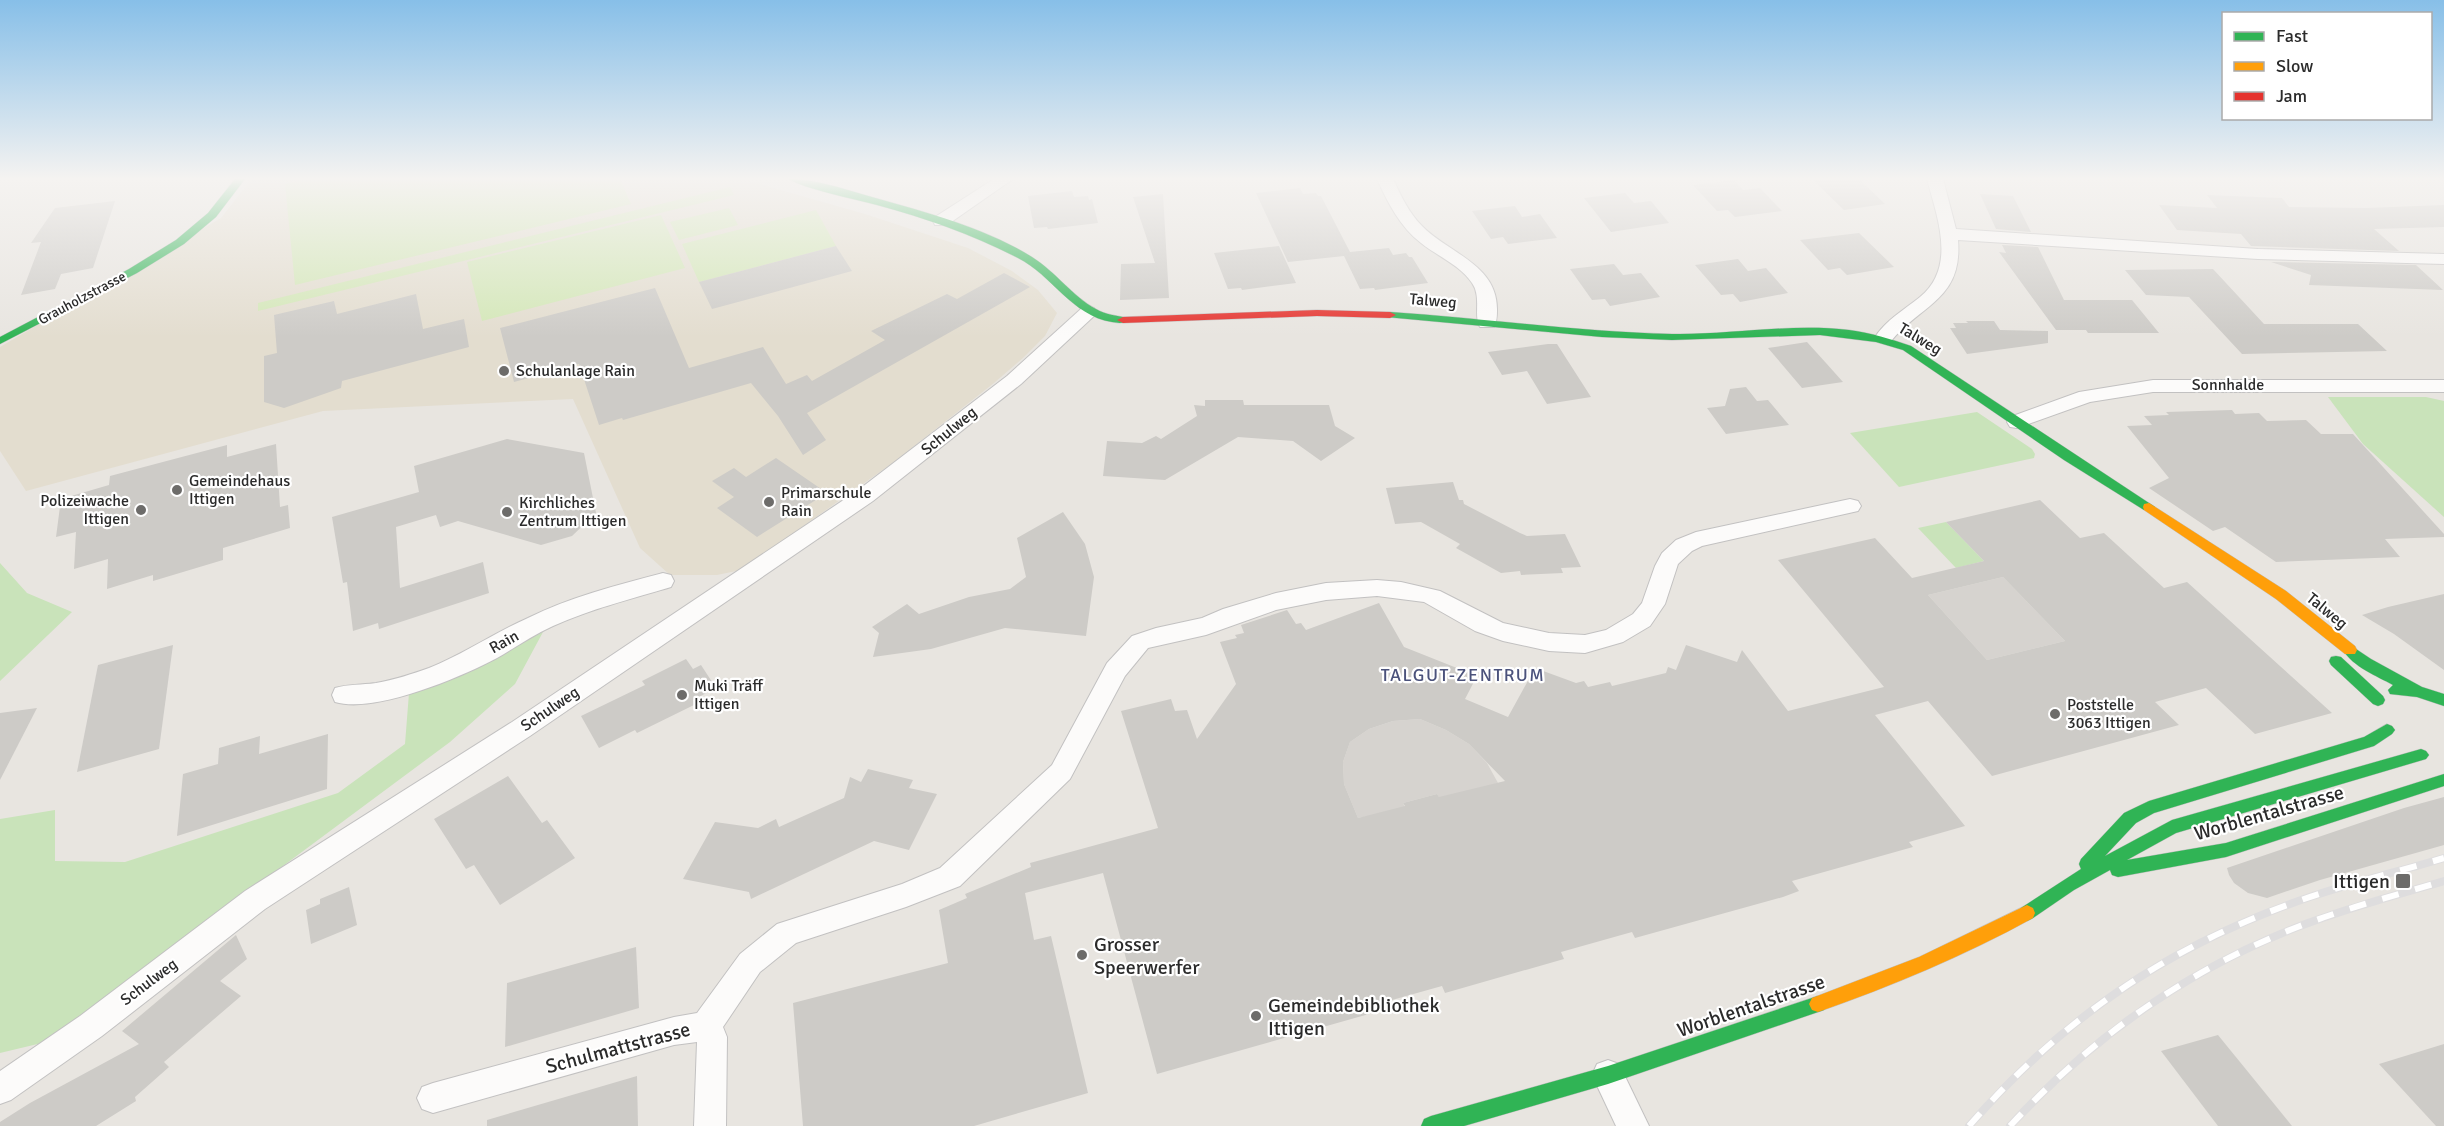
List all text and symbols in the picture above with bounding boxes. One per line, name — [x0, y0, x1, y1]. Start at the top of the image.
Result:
legend — [2222, 12, 2432, 120]
text: Fast — [2276, 25, 2308, 47]
text: Slow — [2276, 55, 2313, 77]
text: Jam — [2276, 85, 2307, 107]
street label: Grauholzstrasse — [35, 268, 129, 328]
street label: Talweg — [1409, 289, 1457, 313]
street label: Talweg — [1895, 318, 1945, 360]
place label: Schulanlage Rain — [516, 361, 635, 381]
marker: Schulanlage Rain — [497, 364, 511, 378]
street label: Sonnhalde — [2192, 375, 2264, 395]
street label: Schulweg — [917, 402, 981, 460]
place label: Gemeindehaus Ittigen — [189, 471, 290, 509]
marker: Gemeindehaus Ittigen — [170, 483, 184, 497]
place label: Primarschule Rain — [781, 483, 872, 521]
place label: Polizeiwache Ittigen — [40, 491, 129, 529]
place label: Kirchliches Zentrum Ittigen — [519, 493, 626, 531]
marker: Primarschule Rain — [762, 495, 776, 509]
marker: Polizeiwache Ittigen — [134, 503, 148, 517]
marker: Kirchliches Zentrum Ittigen — [500, 505, 514, 519]
street label: Talweg — [2302, 588, 2352, 634]
street label: Rain — [486, 626, 522, 658]
district label: TALGUT-ZENTRUM — [1381, 664, 1545, 686]
place label: Muki Träff Ittigen — [694, 676, 763, 714]
street label: Schulweg — [517, 682, 583, 736]
marker: Muki Träff Ittigen — [675, 688, 689, 702]
place label: Poststelle 3063 Ittigen — [2067, 695, 2151, 733]
marker: Poststelle 3063 Ittigen — [2048, 707, 2062, 721]
street label: Worblentalstrasse — [2191, 780, 2347, 846]
place label: Ittigen — [2333, 869, 2390, 894]
marker: Ittigen — [2394, 872, 2412, 890]
place label: Grosser Speerwerfer — [1094, 932, 1200, 980]
marker: Grosser Speerwerfer — [1075, 948, 1089, 962]
street label: Schulweg — [117, 954, 181, 1010]
street label: Worblentalstrasse — [1674, 969, 1828, 1043]
place label: Gemeindebibliothek Ittigen — [1268, 993, 1440, 1041]
marker: Gemeindebibliothek Ittigen — [1249, 1009, 1263, 1023]
street label: Schulmattstrasse — [543, 1017, 693, 1079]

